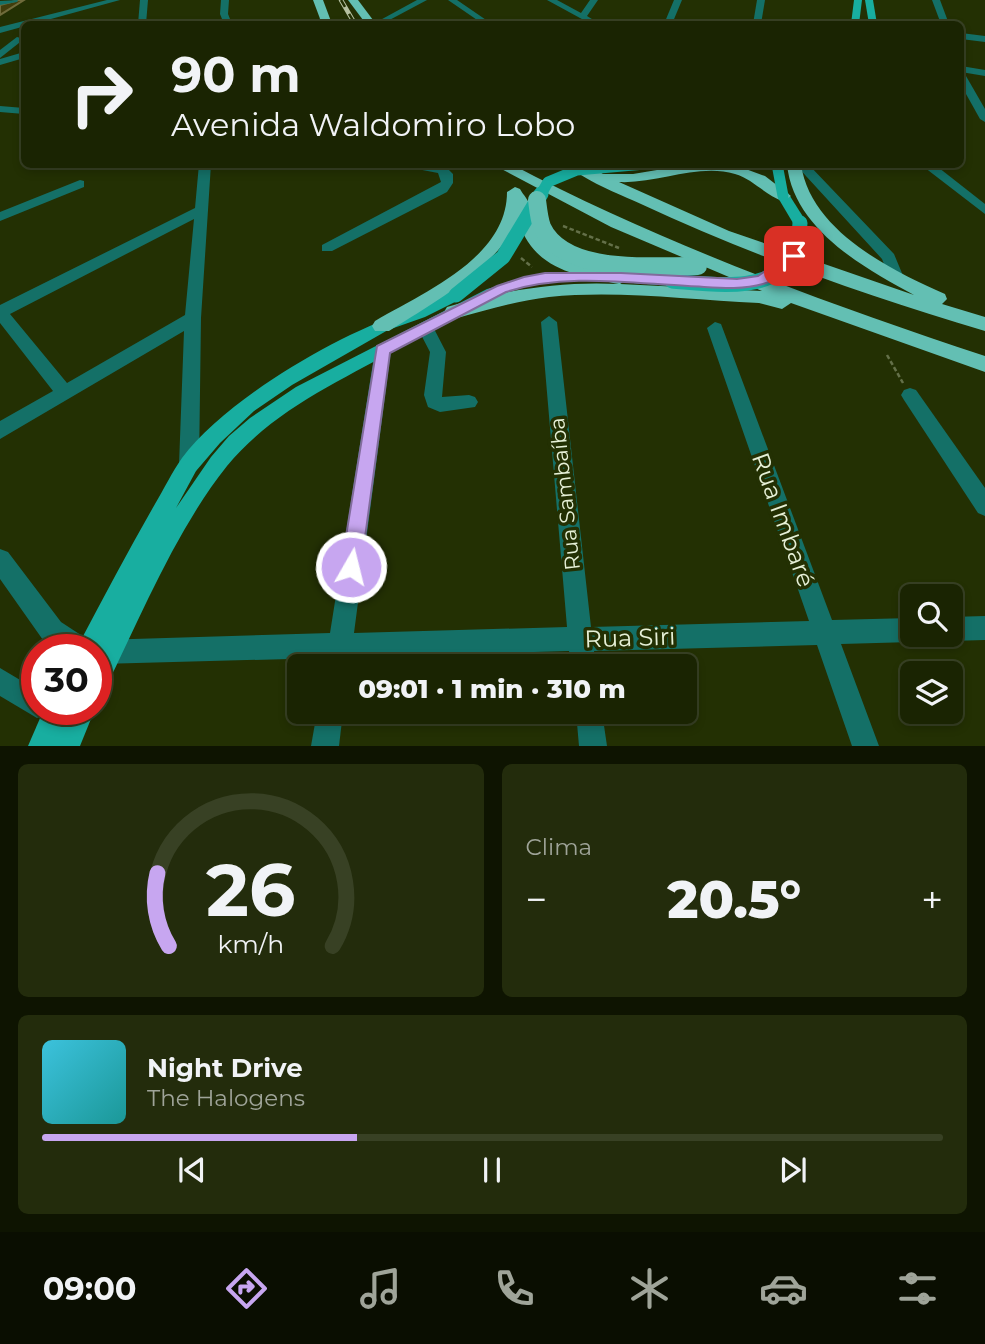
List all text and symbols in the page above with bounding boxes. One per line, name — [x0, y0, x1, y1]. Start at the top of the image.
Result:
text: 90 m — [171, 45, 301, 104]
icon: right — [56, 49, 147, 140]
text: Avenida Waldomiro Lobo — [171, 105, 575, 144]
pin — [764, 226, 824, 286]
icon: arrive — [775, 237, 813, 275]
street label: Rua Sambaíba — [544, 416, 585, 572]
street label: Rua Imbaré — [746, 449, 821, 591]
position arrow — [314, 530, 388, 604]
map controls — [900, 584, 963, 724]
button: search — [900, 584, 963, 647]
street label: Rua Siri — [584, 621, 676, 654]
speed limit sign: 30 — [21, 634, 112, 725]
button: layers — [900, 661, 963, 724]
text: 09:01 · 1 min · 310 m — [358, 673, 626, 705]
text: Clima — [526, 833, 592, 861]
text: 26 — [206, 847, 295, 935]
text: 20.5° — [667, 868, 801, 931]
text: − — [526, 876, 547, 923]
text: + — [921, 876, 943, 923]
text: km/h — [217, 929, 284, 959]
text: Night Drive — [147, 1052, 303, 1084]
text: The Halogens — [147, 1084, 305, 1112]
icon: previous — [173, 1151, 211, 1189]
icon: pause — [473, 1151, 511, 1189]
icon: next — [774, 1151, 812, 1189]
icon: directions — [222, 1264, 271, 1313]
icon: music — [356, 1264, 405, 1313]
icon: phone — [490, 1264, 539, 1313]
icon: climate — [625, 1264, 674, 1313]
icon: car — [759, 1264, 808, 1313]
icon: filters — [893, 1264, 942, 1313]
text: 09:00 — [43, 1269, 137, 1308]

